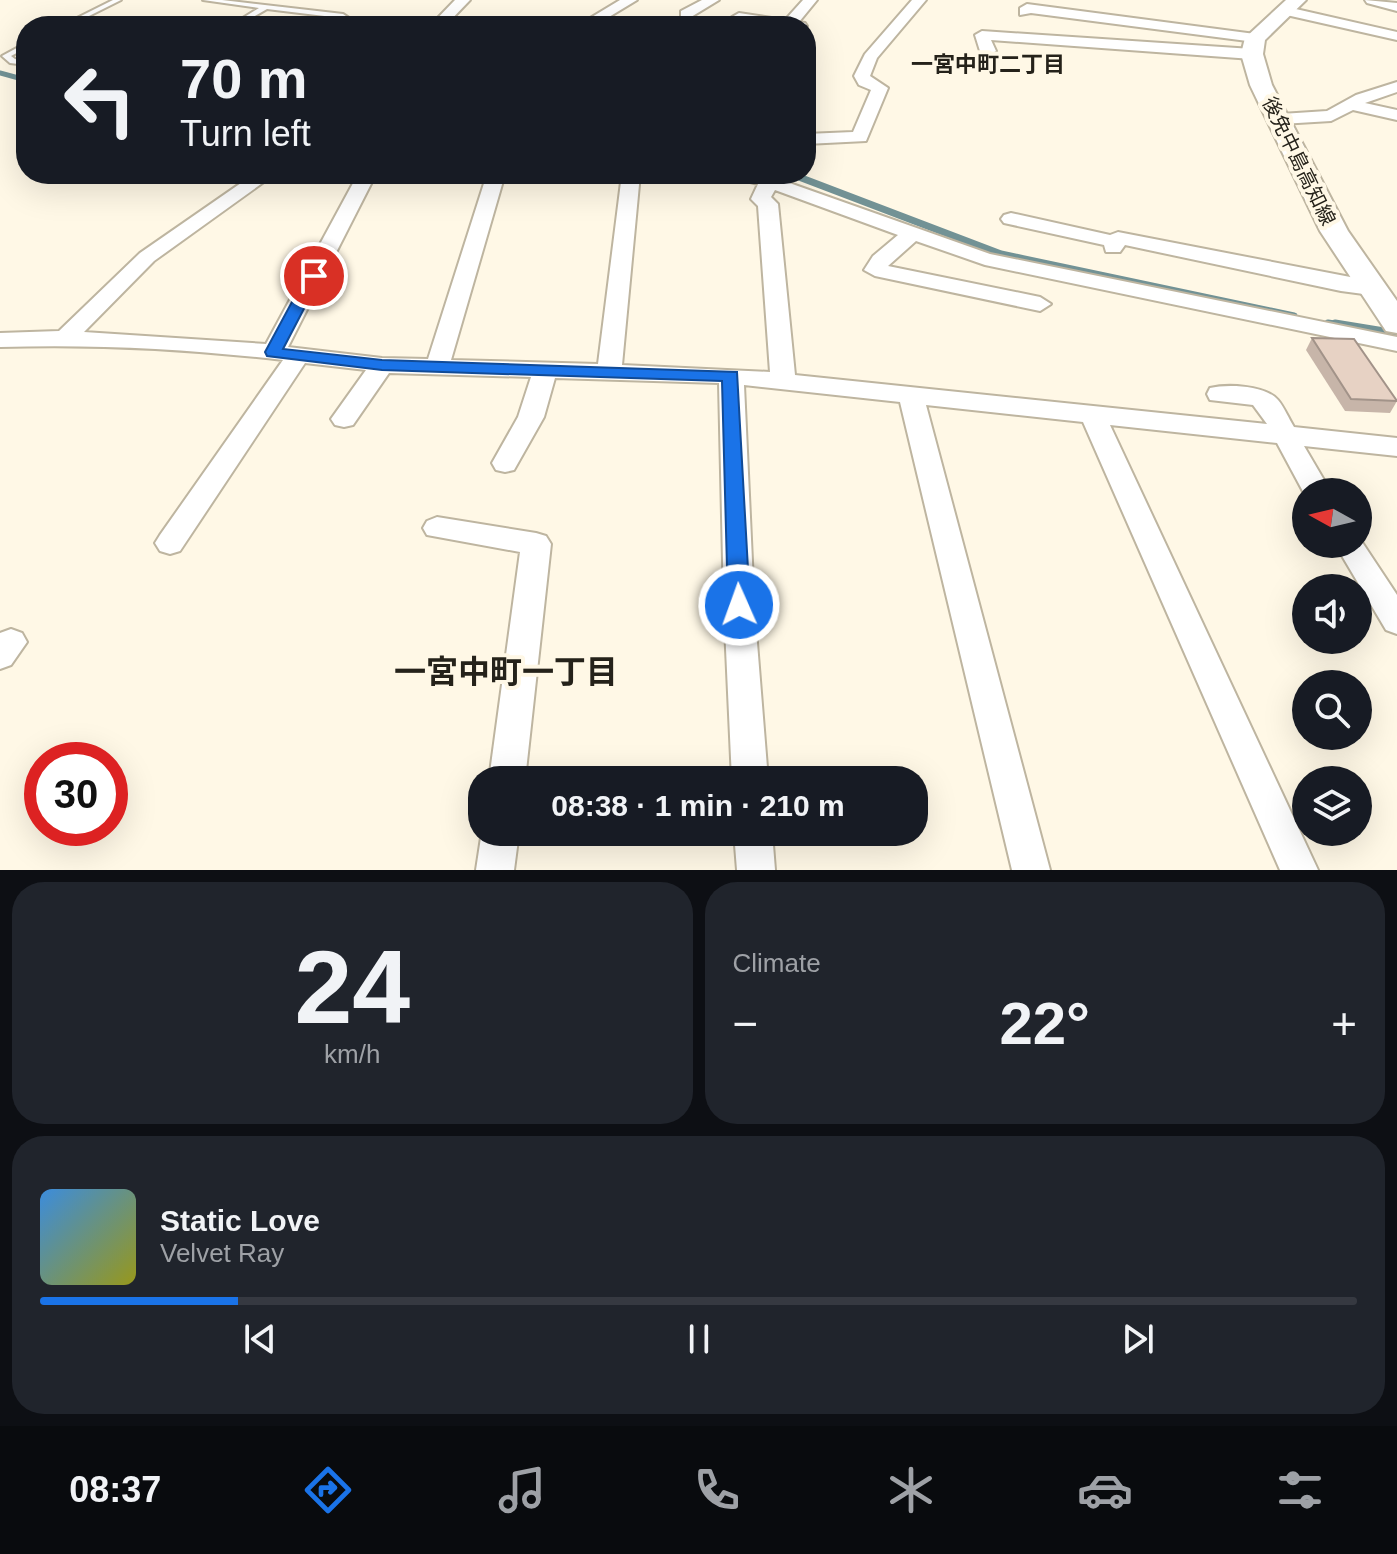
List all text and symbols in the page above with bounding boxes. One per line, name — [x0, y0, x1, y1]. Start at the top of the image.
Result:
text: 70 m — [180, 47, 308, 110]
icon: left — [48, 48, 152, 152]
district label: 一宮中町二丁目 — [911, 52, 1065, 77]
street label: 後免中島高知線 — [1258, 93, 1340, 229]
text: Turn left — [180, 113, 311, 154]
pin — [280, 242, 348, 310]
icon: arrive — [292, 254, 336, 298]
north arrow — [1292, 478, 1372, 558]
map controls — [1292, 478, 1372, 846]
position arrow — [697, 563, 781, 647]
button: sound — [1292, 574, 1372, 654]
district label: 一宮中町一丁目 — [394, 654, 618, 690]
button: search — [1292, 670, 1372, 750]
speed limit sign: 30 — [24, 742, 128, 846]
button: layers — [1292, 766, 1372, 846]
text: 08:38 · 1 min · 210 m — [551, 789, 845, 822]
text: 24 — [294, 929, 410, 1045]
text: Climate — [733, 948, 821, 978]
text: 22° — [999, 990, 1090, 1057]
text: − — [733, 999, 758, 1048]
text: + — [1331, 999, 1357, 1048]
text: km/h — [324, 1039, 380, 1069]
text: Static Love — [160, 1204, 320, 1237]
text: Velvet Ray — [160, 1238, 284, 1268]
icon: previous — [238, 1317, 282, 1361]
icon: pause — [677, 1317, 721, 1361]
icon: next — [1116, 1317, 1160, 1361]
icon: directions — [300, 1462, 356, 1518]
icon: music — [494, 1462, 550, 1518]
icon: phone — [689, 1462, 745, 1518]
icon: climate — [883, 1462, 939, 1518]
icon: car — [1077, 1462, 1133, 1518]
icon: filters — [1272, 1462, 1328, 1518]
text: 08:37 — [69, 1469, 161, 1510]

